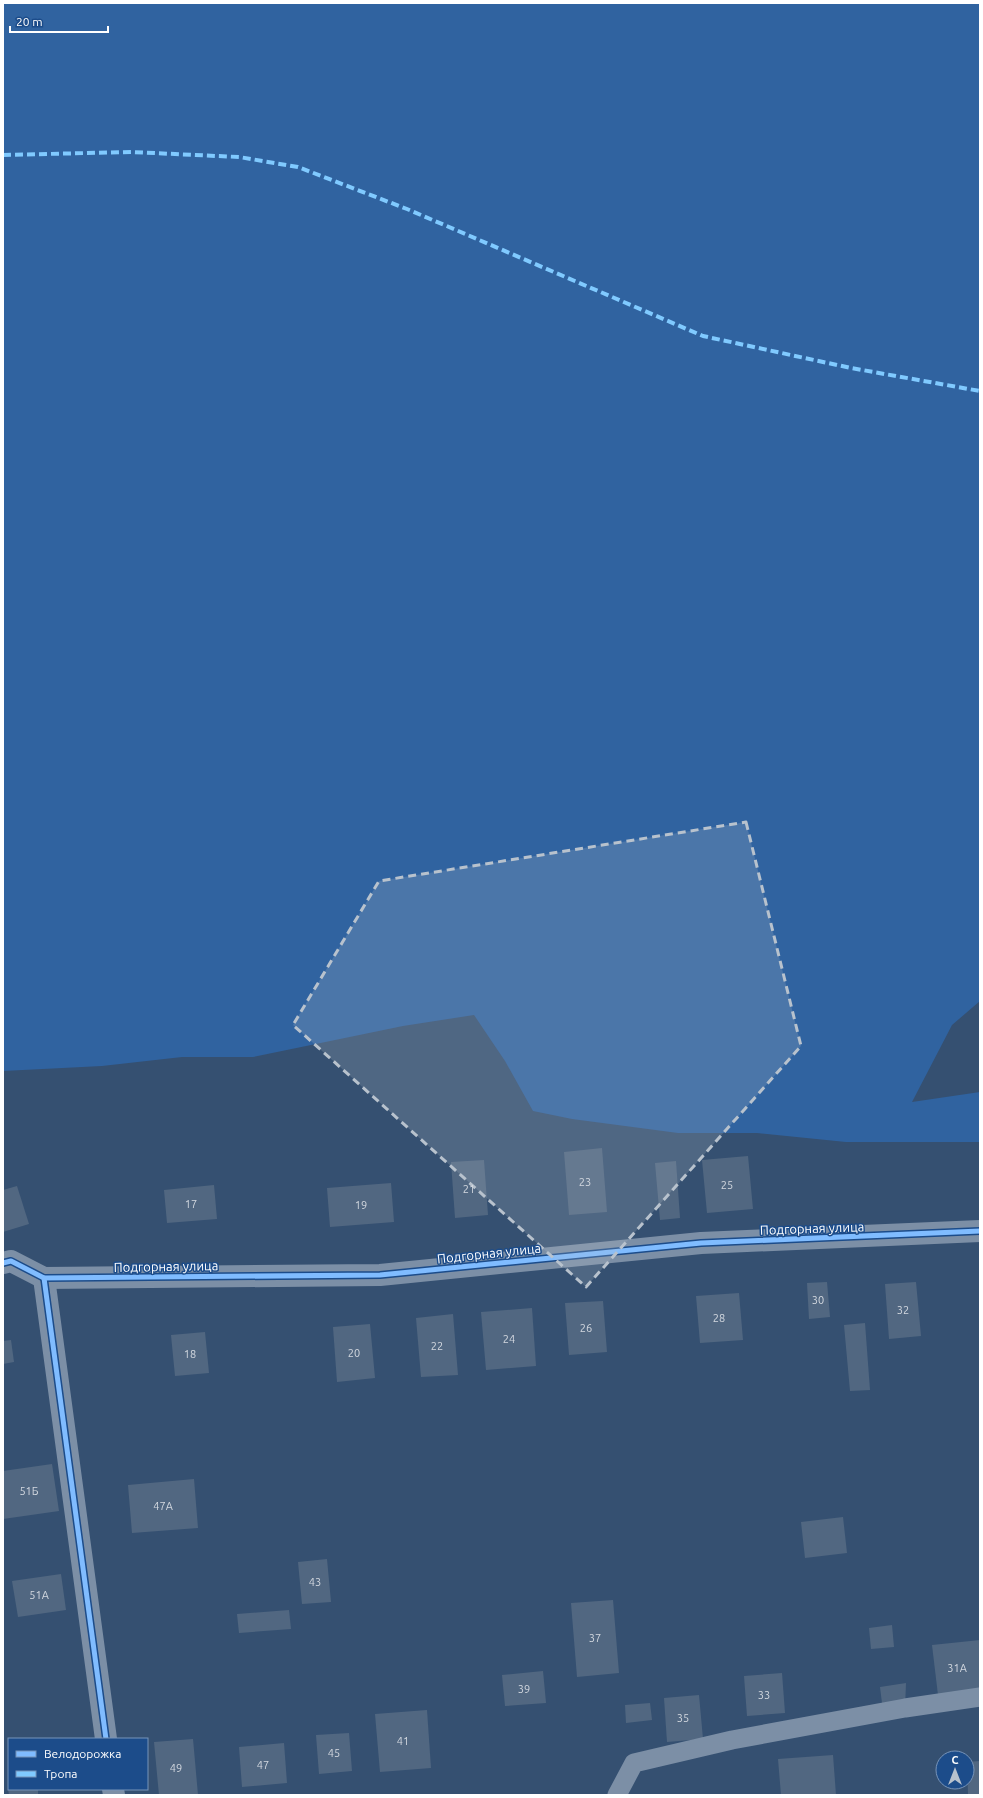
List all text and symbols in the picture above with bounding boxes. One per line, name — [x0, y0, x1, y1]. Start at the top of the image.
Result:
scale bar — [10, 8, 108, 34]
text: 20 m — [16, 15, 43, 28]
house number: 23 — [579, 1176, 591, 1188]
house number: 25 — [721, 1179, 733, 1191]
house number: 21 — [463, 1183, 475, 1195]
house number: 17 — [185, 1198, 197, 1210]
house number: 19 — [355, 1199, 367, 1211]
street label: Подгорная улица — [760, 1219, 864, 1237]
street label: Подгорная улица — [436, 1241, 542, 1265]
street label: Подгорная улица — [114, 1258, 218, 1274]
house number: 30 — [812, 1294, 824, 1306]
house number: 32 — [897, 1304, 909, 1316]
house number: 28 — [713, 1312, 725, 1324]
house number: 26 — [580, 1322, 592, 1334]
house number: 24 — [503, 1333, 515, 1345]
house number: 22 — [431, 1340, 443, 1352]
house number: 20 — [348, 1347, 360, 1359]
house number: 18 — [184, 1348, 196, 1360]
house number: 51Б — [19, 1485, 39, 1497]
house number: 47А — [153, 1500, 174, 1512]
house number: 43 — [309, 1576, 321, 1588]
house number: 51А — [29, 1589, 50, 1601]
house number: 37 — [589, 1632, 601, 1644]
house number: 31А — [947, 1662, 968, 1674]
house number: 39 — [518, 1683, 530, 1695]
house number: 33 — [758, 1689, 770, 1701]
house number: 35 — [677, 1712, 689, 1724]
house number: 41 — [397, 1735, 409, 1747]
legend — [8, 1738, 148, 1790]
text: Велодорожка — [44, 1747, 121, 1760]
house number: 45 — [328, 1747, 340, 1759]
north arrow — [935, 1750, 975, 1790]
text: С — [951, 1754, 959, 1766]
house number: 47 — [257, 1759, 269, 1771]
house number: 49 — [170, 1762, 182, 1774]
text: Тропа — [44, 1767, 77, 1780]

